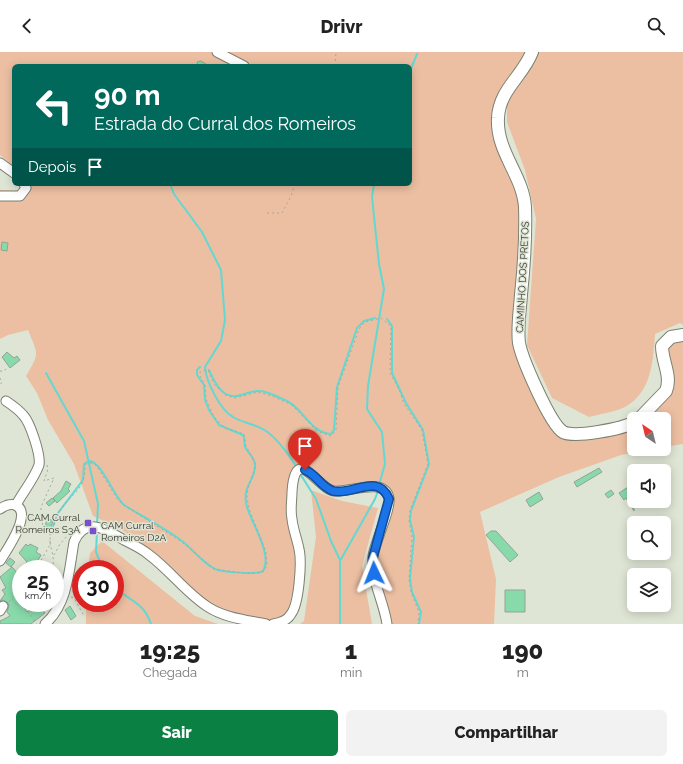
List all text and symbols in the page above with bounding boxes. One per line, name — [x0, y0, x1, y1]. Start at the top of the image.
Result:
icon: back — [16, 15, 38, 37]
icon: search — [645, 15, 667, 37]
text: Drivr — [320, 16, 363, 37]
text: 90 m — [94, 79, 160, 112]
icon: left — [28, 80, 80, 132]
text: Estrada do Curral dos Romeiros — [94, 113, 356, 134]
icon: arrive — [84, 156, 106, 178]
text: Depois — [28, 158, 76, 176]
street label: CAMINHO DOS PRETOS — [514, 221, 531, 333]
north arrow — [627, 412, 671, 456]
map controls — [627, 412, 671, 612]
pin — [288, 429, 322, 470]
icon: arrive — [294, 435, 316, 457]
button: sound — [627, 464, 671, 508]
place label: CAM Curral Romeiros S3A — [16, 512, 80, 535]
button: search — [627, 516, 671, 560]
marker: CAM Curral Romeiros S3A — [83, 518, 93, 528]
place label: CAM Curral Romeiros D2A — [101, 520, 167, 543]
marker: CAM Curral Romeiros D2A — [88, 526, 98, 536]
position arrow — [353, 552, 395, 594]
speed limit sign: 30 — [72, 560, 124, 612]
button: layers — [627, 568, 671, 612]
text: 25 — [27, 569, 49, 593]
text: km/h — [25, 590, 51, 601]
text: 19:25 — [140, 636, 200, 665]
text: 1 — [345, 636, 357, 665]
text: 190 — [502, 636, 543, 665]
text: Chegada — [143, 665, 197, 680]
text: min — [340, 665, 362, 680]
text: m — [517, 665, 529, 680]
button: Sair — [16, 710, 338, 756]
button: Compartilhar — [346, 710, 667, 756]

